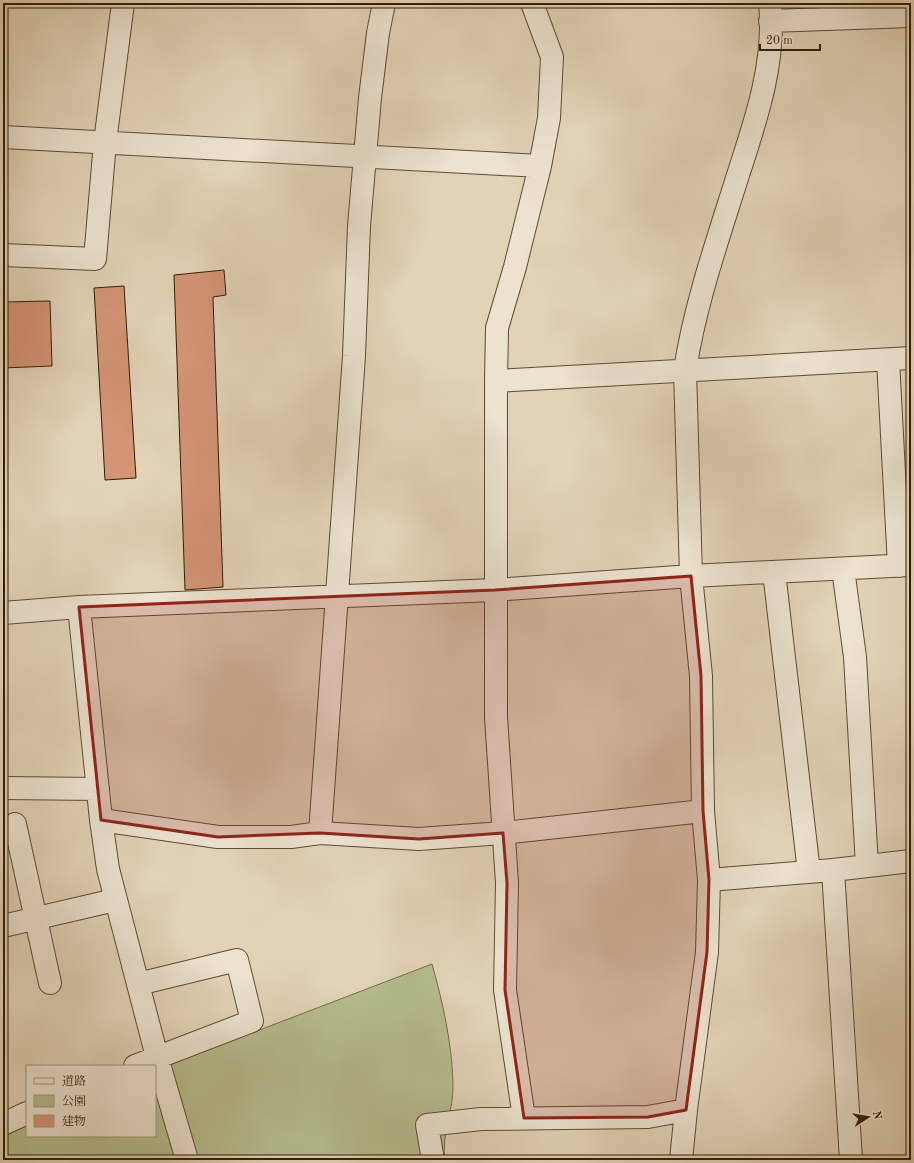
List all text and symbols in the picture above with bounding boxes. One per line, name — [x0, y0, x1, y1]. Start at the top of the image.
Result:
scale bar — [760, 26, 820, 52]
text: 20 m — [766, 35, 793, 47]
legend — [26, 1065, 156, 1137]
text: 道路 — [62, 1074, 86, 1088]
text: 公園 — [62, 1095, 86, 1108]
north arrow — [848, 1097, 888, 1137]
text: N — [870, 1110, 883, 1121]
text: 建物 — [62, 1114, 86, 1128]

